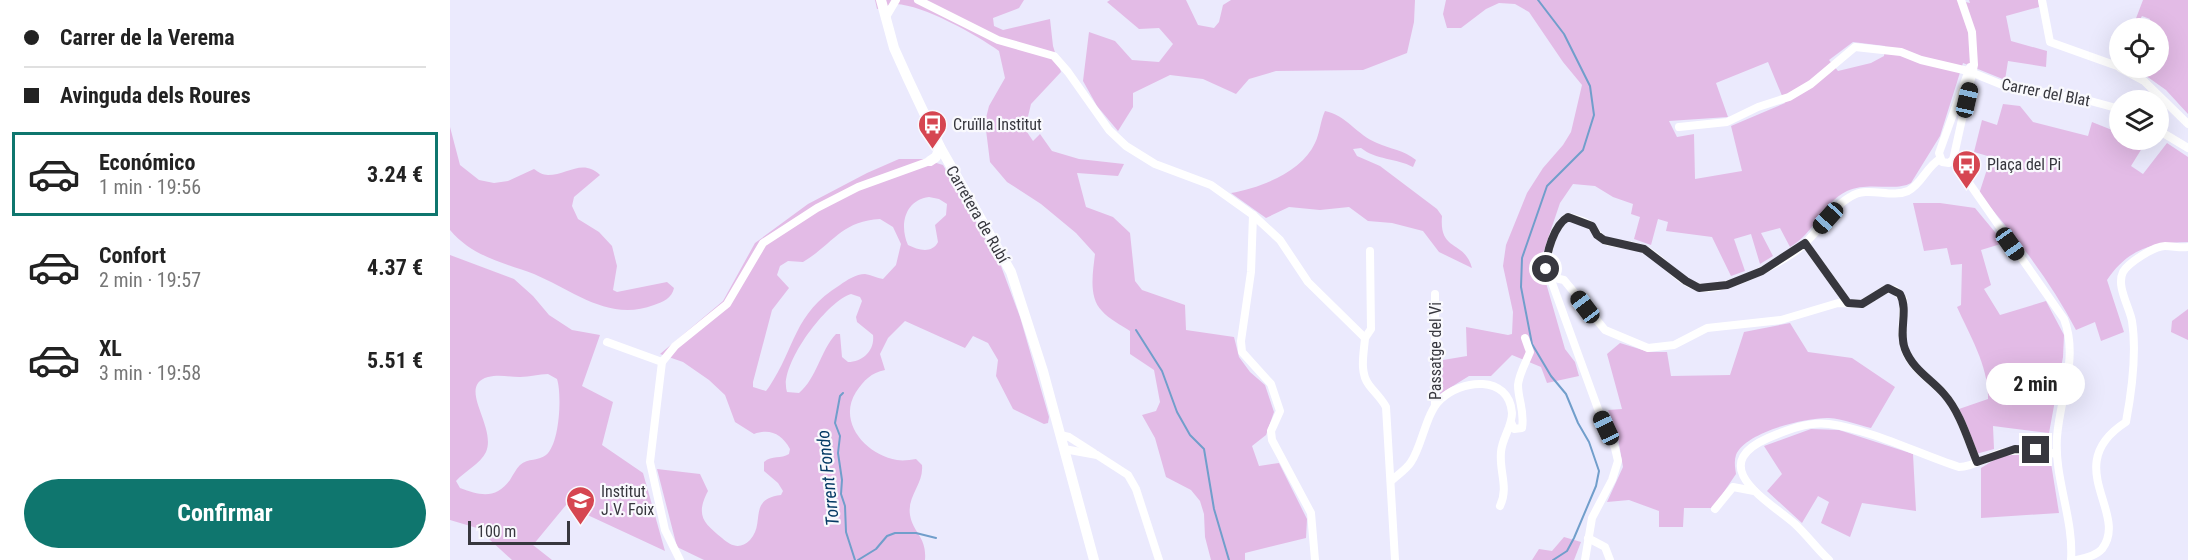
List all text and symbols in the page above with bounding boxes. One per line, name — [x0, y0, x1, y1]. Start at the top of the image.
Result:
map controls — [2109, 18, 2169, 150]
button: locate — [2109, 18, 2169, 78]
text: Carrer de la Verema — [60, 25, 235, 50]
street label: Carrer del Blat — [2000, 75, 2092, 110]
car — [1954, 80, 1980, 120]
text: Avinguda dels Roures — [60, 83, 251, 108]
button: layers — [2109, 90, 2169, 150]
bus stop icon: Cruïlla Institut — [916, 108, 948, 150]
place label: Cruïlla Institut — [953, 115, 1042, 134]
icon: car — [27, 147, 81, 201]
bus stop icon: Plaça del Pi — [1950, 148, 1982, 190]
text: Económico — [99, 150, 195, 175]
place label: Plaça del Pi — [1987, 155, 2061, 174]
text: 3.24 € — [367, 162, 423, 187]
street label: Carretera de Rubí — [942, 162, 1014, 267]
text: 1 min · 19:56 — [99, 175, 201, 199]
car — [1809, 199, 1847, 237]
car — [1992, 224, 2028, 264]
icon: car — [27, 240, 81, 294]
text: Confort — [99, 243, 166, 268]
text: 4.37 € — [367, 255, 423, 280]
route start — [1532, 255, 1559, 282]
text: 2 min · 19:57 — [99, 268, 201, 292]
car — [1567, 287, 1603, 327]
street label: Passatge del Vi — [1426, 302, 1445, 400]
icon: car — [27, 333, 81, 387]
text: XL — [99, 336, 122, 361]
text: 5.51 € — [367, 348, 423, 373]
text: 3 min · 19:58 — [99, 361, 201, 385]
callout: 2 min — [1986, 363, 2086, 405]
text: 2 min — [2013, 372, 2058, 396]
car — [1590, 408, 1622, 448]
water label: Torrent Fondo — [812, 429, 843, 527]
route end — [2022, 436, 2049, 463]
button: Confirmar — [24, 479, 426, 548]
place label: Institut J.V. Foix — [601, 482, 654, 519]
school or university icon: Institut J.V. Foix — [564, 484, 596, 526]
scale bar — [468, 518, 570, 546]
text: 100 m — [477, 522, 516, 541]

